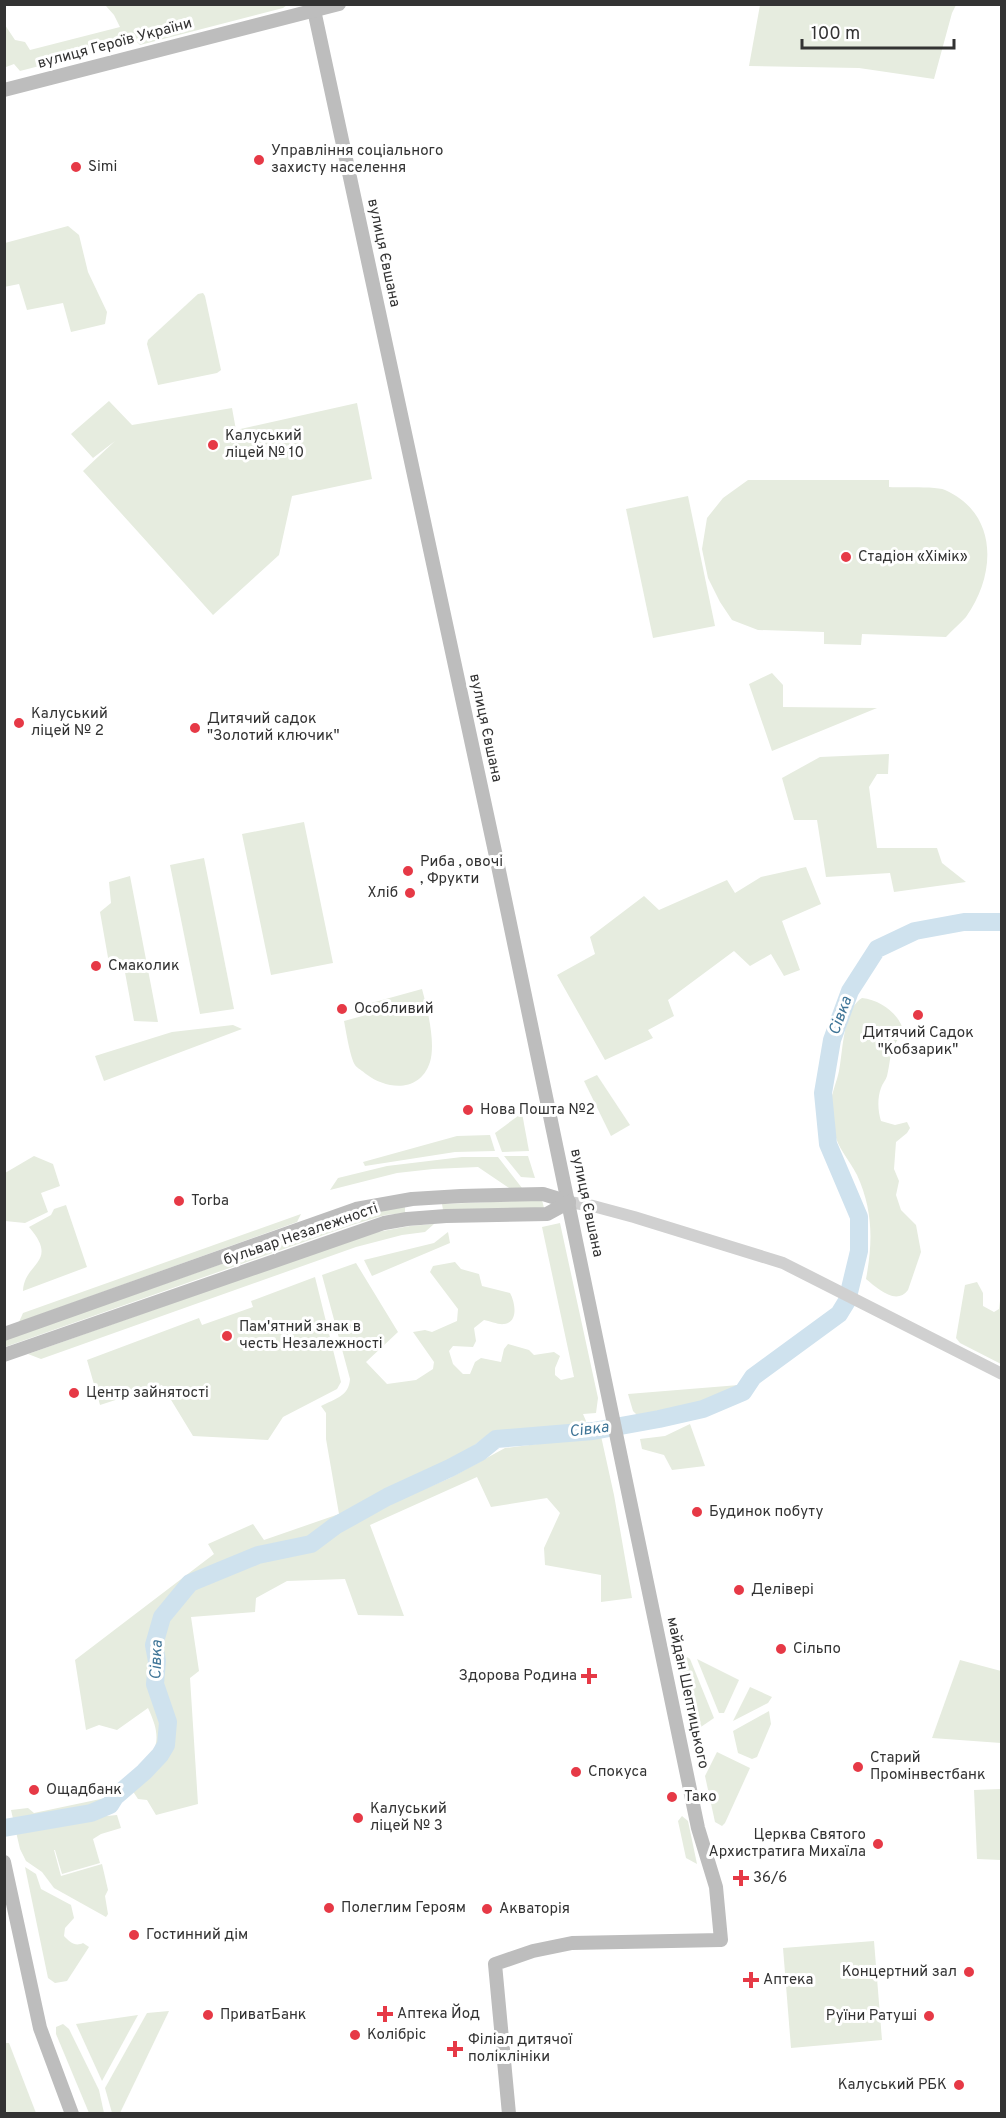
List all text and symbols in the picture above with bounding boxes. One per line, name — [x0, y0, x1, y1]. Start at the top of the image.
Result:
scale bar — [802, 12, 954, 50]
street label: вулиця Героїв України — [36, 14, 194, 74]
text: 100 m — [811, 23, 860, 46]
place label: Управління соціального захисту населення — [271, 142, 443, 178]
marker: Управління соціального захисту населення — [252, 153, 266, 167]
place label: Simi — [88, 158, 117, 177]
marker: Simi — [69, 160, 83, 174]
street label: вулиця Євшана — [362, 197, 404, 309]
place label: Калуський ліцей № 10 — [225, 427, 304, 463]
marker: Калуський ліцей № 10 — [206, 438, 220, 452]
place label: Стадіон «Хімік» — [858, 548, 968, 567]
marker: Стадіон «Хімік» — [839, 550, 853, 564]
street label: вулиця Євшана — [464, 672, 506, 784]
place label: Калуський ліцей № 2 — [31, 705, 108, 741]
place label: Дитячий садок "Золотий ключик" — [207, 710, 340, 746]
marker: Калуський ліцей № 2 — [12, 716, 26, 730]
marker: Дитячий садок "Золотий ключик" — [188, 721, 202, 735]
place label: Риба , овочі , Фрукти — [420, 853, 503, 889]
marker: Риба , овочі , Фрукти — [401, 864, 415, 878]
place label: Хліб — [368, 884, 398, 903]
marker: Хліб — [403, 886, 417, 900]
place label: Смаколик — [108, 957, 179, 976]
marker: Смаколик — [89, 959, 103, 973]
water label: Сівка — [825, 993, 857, 1038]
place label: Особливий — [354, 1000, 433, 1019]
marker: Особливий — [335, 1002, 349, 1016]
marker: Дитячий Садок "Кобзарик" — [911, 1008, 925, 1022]
place label: Дитячий Садок "Кобзарик" — [862, 1024, 974, 1060]
place label: Нова Пошта №2 — [480, 1101, 595, 1120]
marker: Нова Пошта №2 — [461, 1103, 475, 1117]
street label: вулиця Євшана — [565, 1147, 607, 1259]
place label: Torba — [191, 1192, 229, 1211]
marker: Torba — [172, 1194, 186, 1208]
street label: бульвар Незалежності — [221, 1200, 381, 1270]
place label: Пам'ятний знак в честь Незалежності — [239, 1318, 383, 1354]
marker: Пам'ятний знак в честь Незалежності — [220, 1329, 234, 1343]
place label: Центр зайнятості — [86, 1384, 209, 1403]
marker: Центр зайнятості — [67, 1386, 81, 1400]
water label: Сівка — [568, 1418, 611, 1442]
place label: Будинок побуту — [709, 1503, 823, 1522]
marker: Будинок побуту — [690, 1505, 704, 1519]
place label: Делівері — [751, 1581, 814, 1600]
marker: Делівері — [732, 1583, 746, 1597]
street label: майдан Шептицького — [662, 1615, 712, 1771]
water label: Сівка — [146, 1639, 168, 1680]
place label: Сільпо — [793, 1640, 841, 1659]
marker: Сільпо — [774, 1642, 788, 1656]
place label: Здорова Родина — [459, 1667, 577, 1686]
marker: Здорова Родина — [582, 1669, 596, 1683]
place label: Старий Промінвестбанк — [870, 1749, 986, 1785]
marker: Старий Промінвестбанк — [851, 1760, 865, 1774]
place label: Спокуса — [588, 1763, 647, 1782]
marker: Спокуса — [569, 1765, 583, 1779]
place label: Ощадбанк — [46, 1781, 122, 1800]
marker: Ощадбанк — [27, 1783, 41, 1797]
place label: Тако — [684, 1788, 717, 1807]
marker: Тако — [665, 1790, 679, 1804]
place label: Калуський ліцей № 3 — [370, 1800, 447, 1836]
marker: Калуський ліцей № 3 — [351, 1811, 365, 1825]
place label: Церква Святого Архистратига Михаїла — [709, 1826, 866, 1862]
marker: Церква Святого Архистратига Михаїла — [871, 1837, 885, 1851]
place label: 36/6 — [753, 1869, 787, 1888]
marker: 36/6 — [734, 1871, 748, 1885]
place label: Полеглим Героям — [341, 1899, 466, 1918]
place label: Акваторія — [499, 1900, 570, 1919]
marker: Полеглим Героям — [322, 1901, 336, 1915]
marker: Акваторія — [480, 1902, 494, 1916]
place label: Гостинний дім — [146, 1926, 248, 1945]
marker: Гостинний дім — [127, 1928, 141, 1942]
place label: Концертний зал — [842, 1963, 957, 1982]
marker: Концертний зал — [962, 1965, 976, 1979]
place label: Аптека — [763, 1971, 813, 1990]
marker: Аптека — [744, 1973, 758, 1987]
place label: Аптека Йод — [397, 2003, 480, 2024]
place label: ПриватБанк — [220, 2006, 306, 2025]
marker: Аптека Йод — [378, 2007, 392, 2021]
place label: Руїни Ратуші — [826, 2007, 917, 2026]
marker: ПриватБанк — [201, 2008, 215, 2022]
marker: Руїни Ратуші — [922, 2009, 936, 2023]
place label: Колібріс — [367, 2026, 426, 2045]
marker: Колібріс — [348, 2028, 362, 2042]
place label: Філіал дитячої поліклініки — [468, 2031, 573, 2067]
marker: Філіал дитячої поліклініки — [446, 2040, 464, 2058]
place label: Калуський РБК — [838, 2076, 947, 2095]
marker: Калуський РБК — [952, 2078, 966, 2092]

